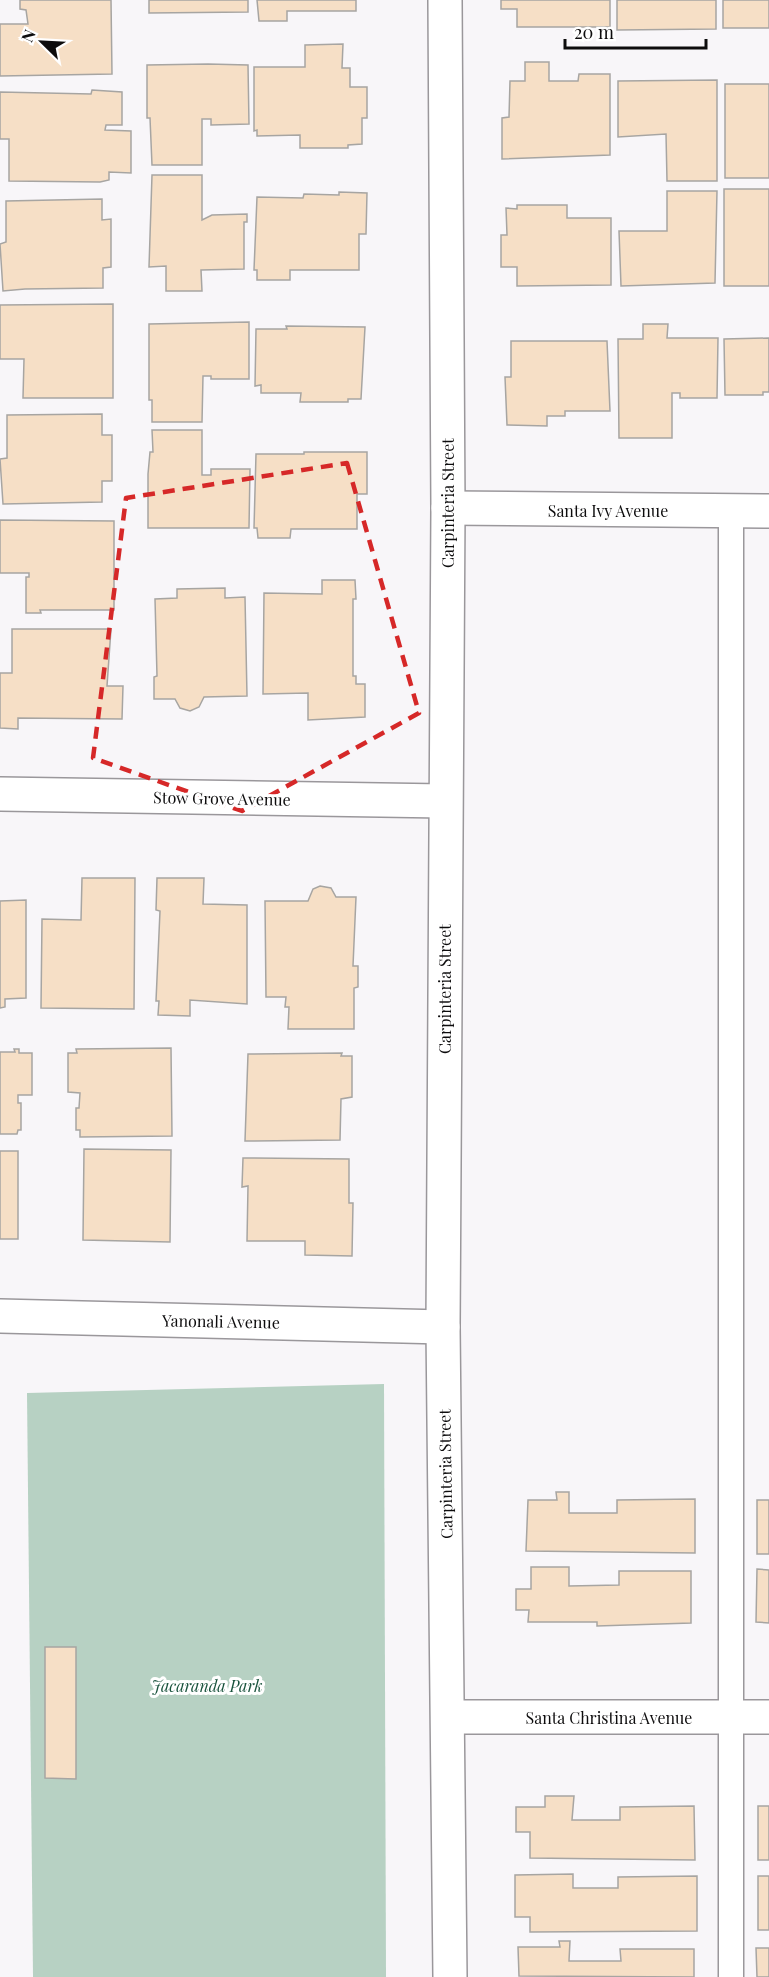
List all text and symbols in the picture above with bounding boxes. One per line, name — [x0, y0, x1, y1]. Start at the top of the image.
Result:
north arrow — [12, 12, 72, 72]
scale bar — [565, 12, 706, 50]
text: 20 m — [574, 20, 614, 44]
text: N — [16, 26, 40, 45]
street label: Carpinteria Street — [437, 438, 458, 568]
street label: Santa Ivy Avenue — [548, 500, 668, 521]
street label: Stow Grove Avenue — [153, 786, 291, 810]
street label: Carpinteria Street — [434, 924, 455, 1054]
street label: Yanonali Avenue — [161, 1309, 280, 1333]
street label: Carpinteria Street — [433, 1409, 457, 1539]
park label: Jacaranda Park — [152, 1675, 262, 1696]
street label: Santa Christina Avenue — [526, 1707, 692, 1728]

